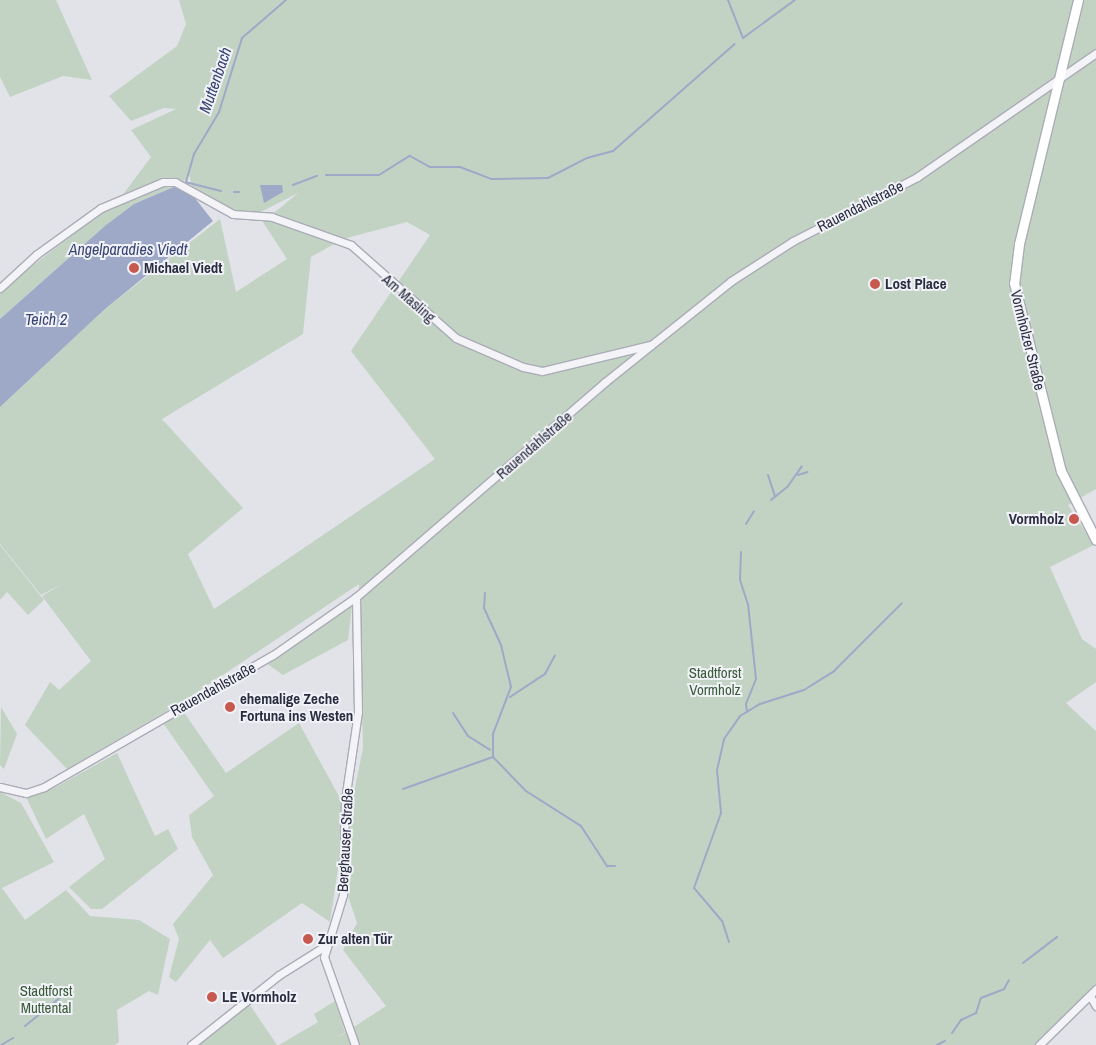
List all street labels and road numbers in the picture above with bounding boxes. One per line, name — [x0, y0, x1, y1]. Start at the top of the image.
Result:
street label: Rauendahlstraße — [814, 177, 906, 235]
street label: Am Masling — [379, 270, 439, 326]
street label: Vormholzer Straße — [1007, 288, 1049, 392]
street label: Rauendahlstraße — [492, 407, 576, 483]
street label: Rauendahlstraße — [167, 658, 259, 720]
street label: Berghauser Straße — [333, 788, 357, 892]

